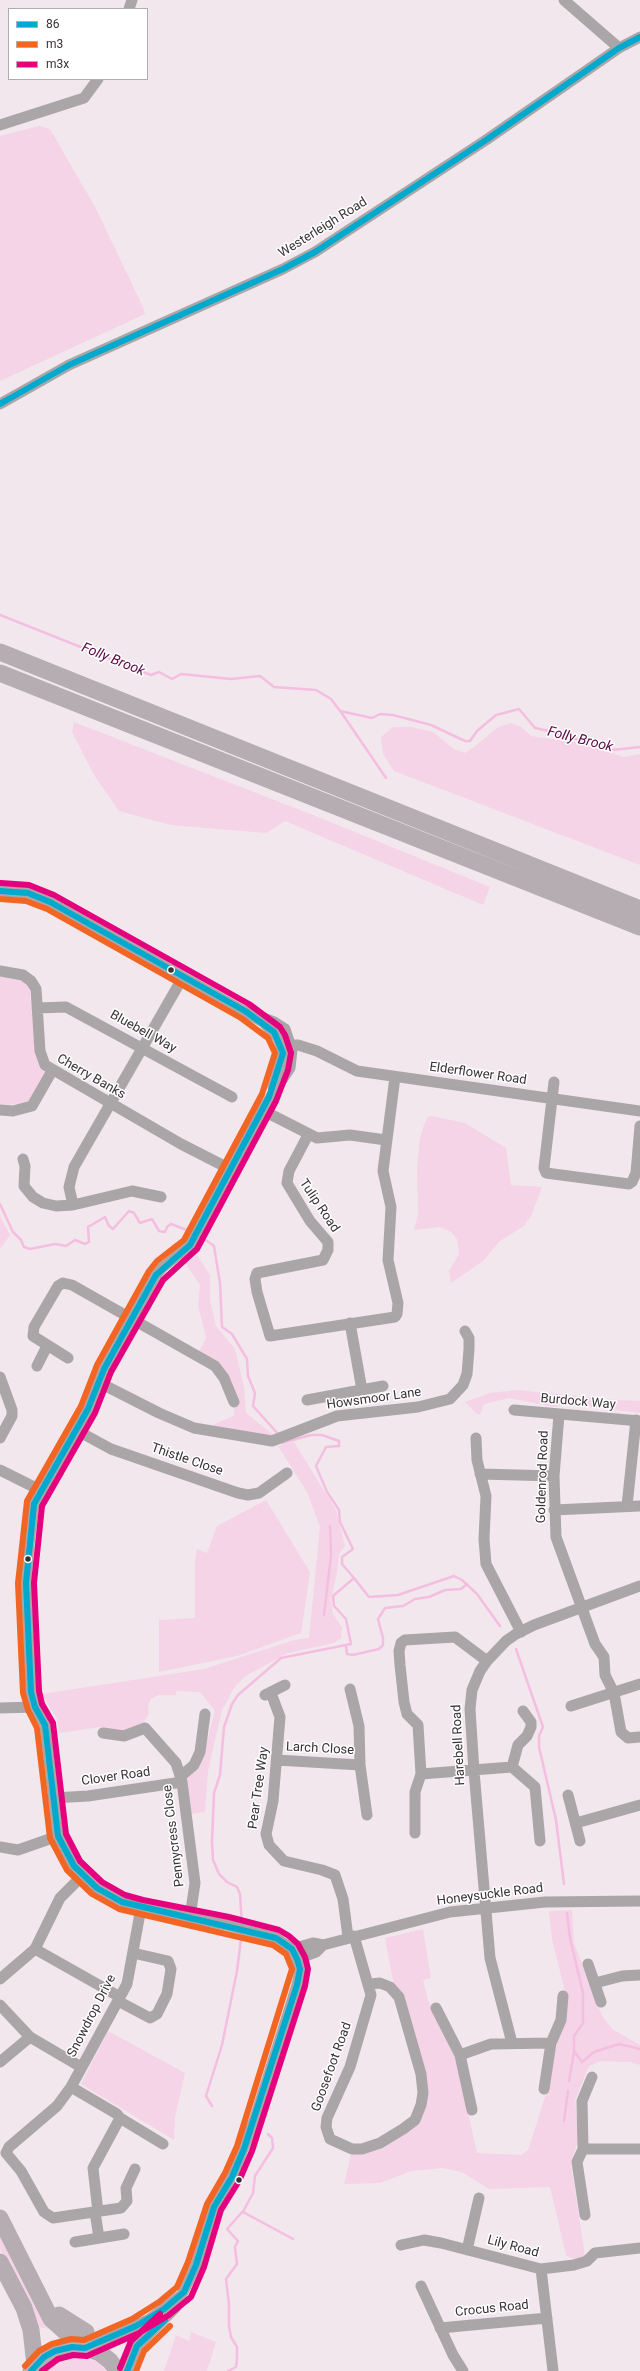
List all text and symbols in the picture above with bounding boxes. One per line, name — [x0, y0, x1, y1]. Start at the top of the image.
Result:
legend — [8, 8, 148, 80]
text: 86 — [46, 17, 60, 31]
text: m3 — [46, 37, 63, 51]
text: m3x — [46, 57, 69, 71]
street label: Westerleigh Road — [276, 195, 370, 261]
water label: Folly Brook — [79, 640, 147, 680]
water label: Folly Brook — [546, 724, 614, 756]
unlabelled marker — [166, 965, 176, 975]
street label: Bluebell Way — [107, 1007, 179, 1057]
street label: Cherry Banks — [54, 1051, 128, 1103]
street label: Elderflower Road — [428, 1059, 528, 1089]
street label: Tulip Road — [295, 1176, 343, 1236]
street label: Howsmoor Lane — [326, 1385, 422, 1413]
street label: Burdock Way — [540, 1391, 616, 1413]
street label: Goldenrod Road — [534, 1430, 552, 1524]
street label: Thistle Close — [149, 1440, 225, 1480]
unlabelled marker — [23, 1554, 33, 1564]
street label: Harebell Road — [449, 1704, 469, 1786]
street label: Larch Close — [286, 1739, 354, 1759]
street label: Pear Tree Way — [246, 1746, 272, 1830]
street label: Clover Road — [80, 1764, 152, 1790]
street label: Pennycress Close — [160, 1784, 188, 1888]
street label: Honeysuckle Road — [436, 1881, 544, 1909]
street label: Snowdrop Drive — [64, 1972, 120, 2060]
street label: Goosefoot Road — [309, 2020, 355, 2114]
unlabelled marker — [234, 2175, 244, 2185]
street label: Lily Road — [486, 2233, 540, 2261]
street label: Crocus Road — [454, 2297, 530, 2321]

